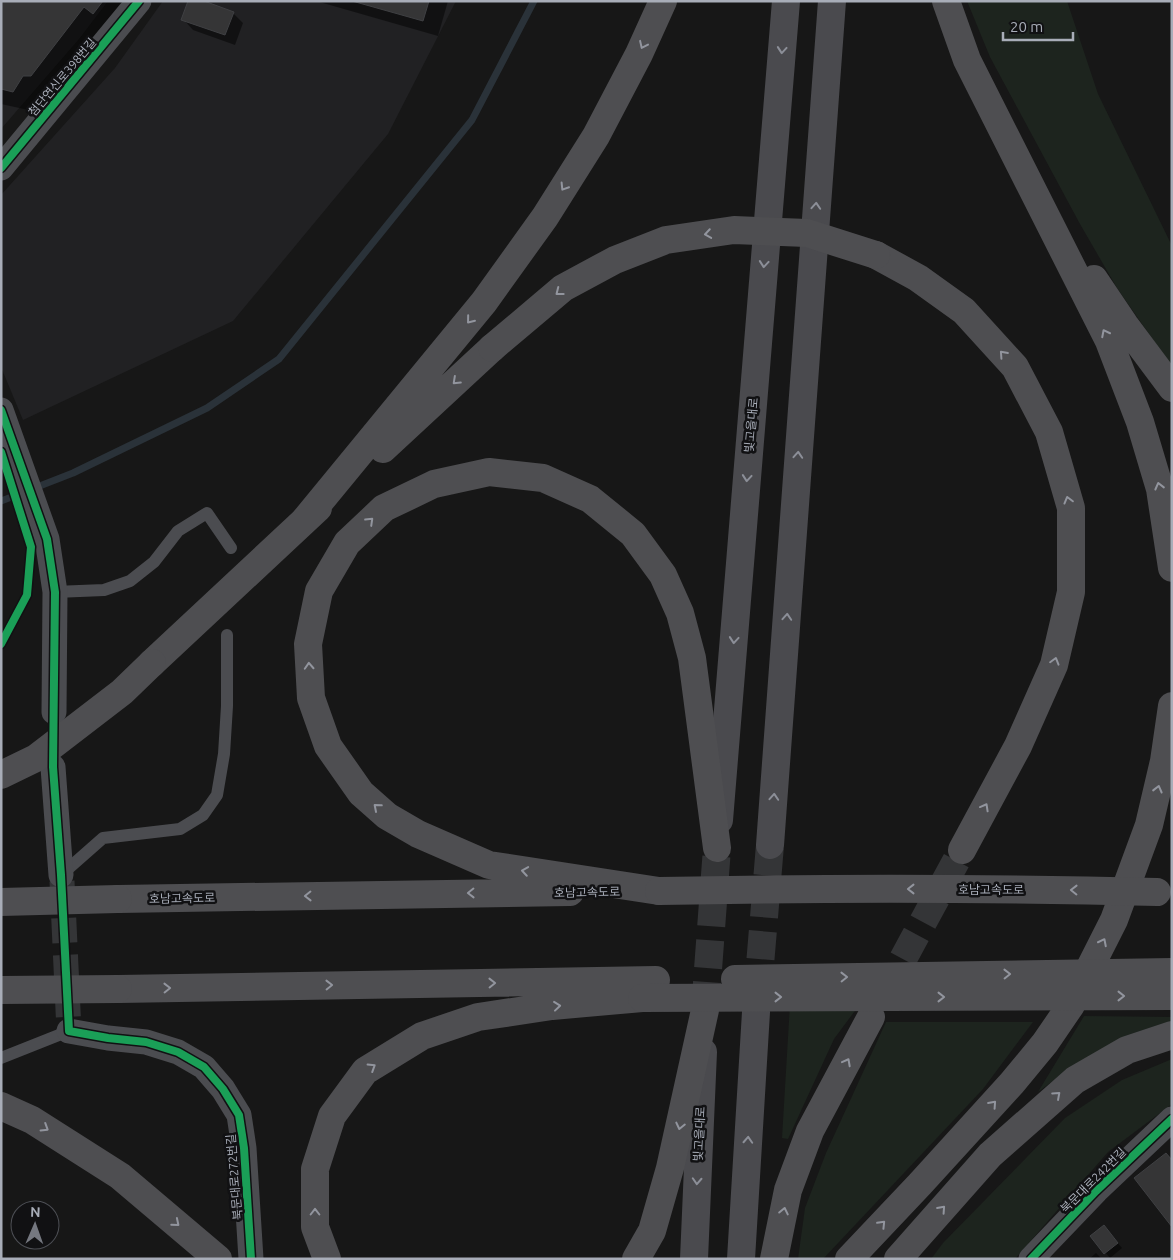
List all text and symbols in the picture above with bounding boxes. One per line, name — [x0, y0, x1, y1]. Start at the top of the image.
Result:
scale bar — [1003, 10, 1073, 42]
text: 20 m — [1010, 18, 1043, 35]
street label: 첨단연신로398번길 — [26, 35, 98, 119]
one-way arrow — [638, 40, 649, 49]
one-way arrow — [776, 46, 787, 54]
one-way arrow — [560, 182, 570, 191]
one-way arrow — [811, 202, 822, 210]
one-way arrow — [704, 228, 712, 239]
one-way arrow — [759, 260, 770, 268]
one-way arrow — [555, 286, 564, 295]
one-way arrow — [468, 314, 476, 323]
one-way arrow — [1101, 329, 1111, 338]
one-way arrow — [1000, 350, 1009, 359]
one-way arrow — [453, 375, 462, 384]
street label: 빛고을대로 — [742, 397, 760, 453]
one-way arrow — [793, 451, 804, 459]
one-way arrow — [742, 475, 753, 483]
one-way arrow — [1154, 481, 1165, 490]
one-way arrow — [1064, 497, 1074, 505]
one-way arrow — [364, 518, 373, 527]
one-way arrow — [781, 613, 792, 621]
one-way arrow — [728, 637, 739, 645]
one-way arrow — [1049, 656, 1060, 665]
one-way arrow — [304, 661, 315, 669]
one-way arrow — [1152, 786, 1162, 794]
one-way arrow — [768, 793, 779, 801]
one-way arrow — [979, 803, 989, 812]
one-way arrow — [374, 804, 383, 813]
one-way arrow — [520, 867, 529, 877]
street label: 호남고속도로 — [958, 883, 1024, 896]
one-way arrow — [907, 884, 914, 894]
street label: 호남고속도로 — [554, 885, 620, 899]
one-way arrow — [1069, 885, 1077, 895]
one-way arrow — [466, 888, 474, 898]
street label: 호남고속도로 — [149, 891, 215, 905]
one-way arrow — [304, 891, 312, 901]
one-way arrow — [1097, 938, 1107, 947]
one-way arrow — [1004, 969, 1011, 979]
one-way arrow — [841, 972, 849, 982]
one-way arrow — [488, 977, 496, 988]
one-way arrow — [326, 980, 333, 990]
one-way arrow — [163, 983, 171, 993]
one-way arrow — [1118, 991, 1125, 1001]
one-way arrow — [775, 992, 783, 1002]
one-way arrow — [938, 992, 945, 1002]
one-way arrow — [553, 1001, 561, 1012]
one-way arrow — [841, 1059, 851, 1068]
one-way arrow — [367, 1064, 376, 1073]
one-way arrow — [1052, 1092, 1061, 1101]
one-way arrow — [987, 1101, 996, 1110]
street label: 빛고을대로 — [691, 1106, 707, 1162]
one-way arrow — [39, 1122, 48, 1131]
one-way arrow — [675, 1122, 686, 1131]
street label: 북문대로272번길 — [224, 1133, 244, 1221]
one-way arrow — [742, 1136, 753, 1144]
street label: 북문대로242번길 — [1058, 1145, 1128, 1215]
one-way arrow — [692, 1177, 703, 1185]
north arrow — [10, 1200, 60, 1250]
text: N — [30, 1204, 41, 1220]
one-way arrow — [936, 1206, 945, 1215]
one-way arrow — [778, 1207, 789, 1216]
one-way arrow — [310, 1208, 320, 1216]
one-way arrow — [170, 1218, 179, 1226]
one-way arrow — [876, 1220, 885, 1229]

